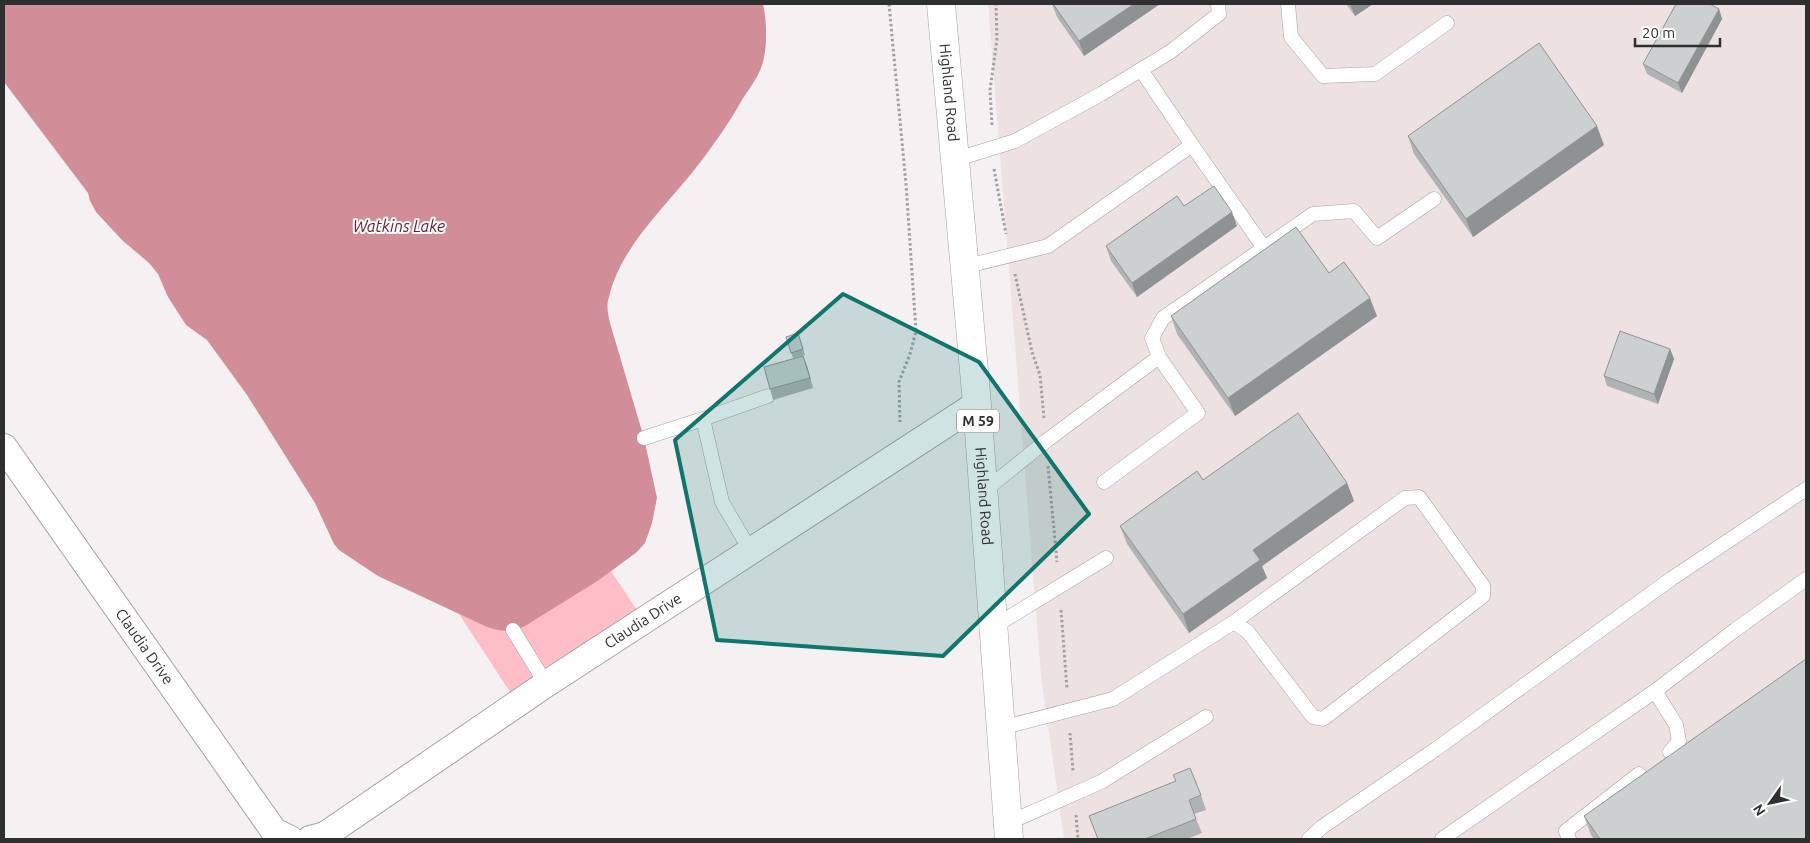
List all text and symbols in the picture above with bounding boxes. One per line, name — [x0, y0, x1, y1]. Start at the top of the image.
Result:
scale bar — [1635, 15, 1720, 47]
text: 20 m — [1642, 24, 1675, 41]
street label: Highland Road — [937, 43, 962, 142]
water label: Watkins Lake — [353, 217, 445, 235]
road number: M 59 — [957, 410, 999, 432]
street label: Highland Road — [972, 446, 996, 546]
street label: Claudia Drive — [601, 589, 685, 652]
street label: Claudia Drive — [112, 605, 177, 687]
north arrow — [1745, 778, 1795, 828]
text: N — [1750, 801, 1769, 819]

